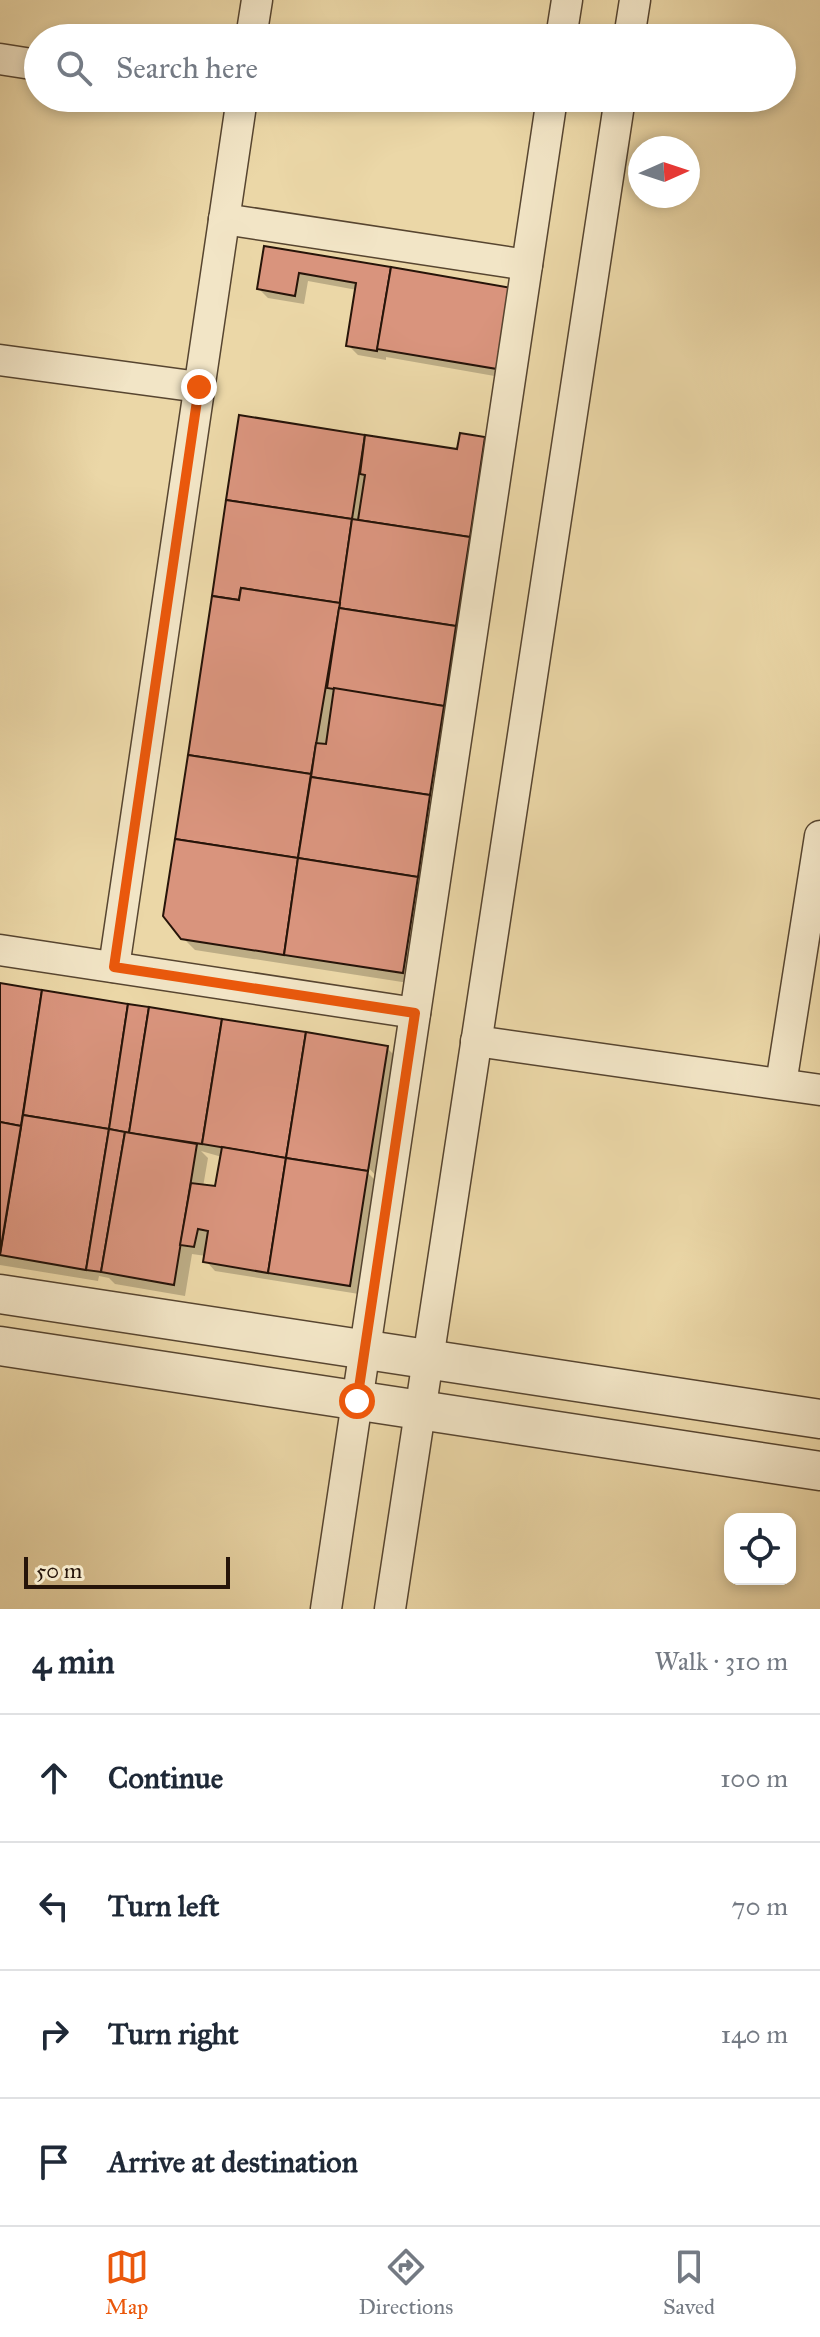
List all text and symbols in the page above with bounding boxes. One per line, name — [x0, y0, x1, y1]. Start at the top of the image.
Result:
search box — [24, 24, 796, 112]
icon: search — [52, 46, 96, 90]
text: Search here — [116, 50, 258, 86]
north arrow — [628, 136, 700, 208]
route end — [181, 369, 217, 405]
route start — [339, 1383, 375, 1419]
map controls — [724, 1513, 796, 1585]
button: locate — [724, 1513, 796, 1585]
scale bar — [24, 1553, 230, 1589]
text: 50 m — [36, 1557, 82, 1584]
text: 4 min — [32, 1641, 115, 1682]
text: Walk · 310 m — [654, 1645, 788, 1677]
icon: ahead — [32, 1756, 76, 1800]
text: Continue — [108, 1760, 223, 1796]
text: 100 m — [720, 1762, 788, 1794]
icon: left — [32, 1884, 76, 1928]
text: Turn left — [108, 1888, 219, 1924]
text: 70 m — [732, 1890, 788, 1922]
icon: right — [32, 2012, 76, 2056]
text: Turn right — [108, 2016, 239, 2052]
text: 140 m — [721, 2018, 788, 2050]
icon: arrive — [32, 2140, 76, 2184]
text: Arrive at destination — [108, 2144, 358, 2180]
tab: Map — [105, 2245, 149, 2320]
tab: Directions — [358, 2245, 453, 2320]
tab: Saved — [663, 2245, 715, 2320]

